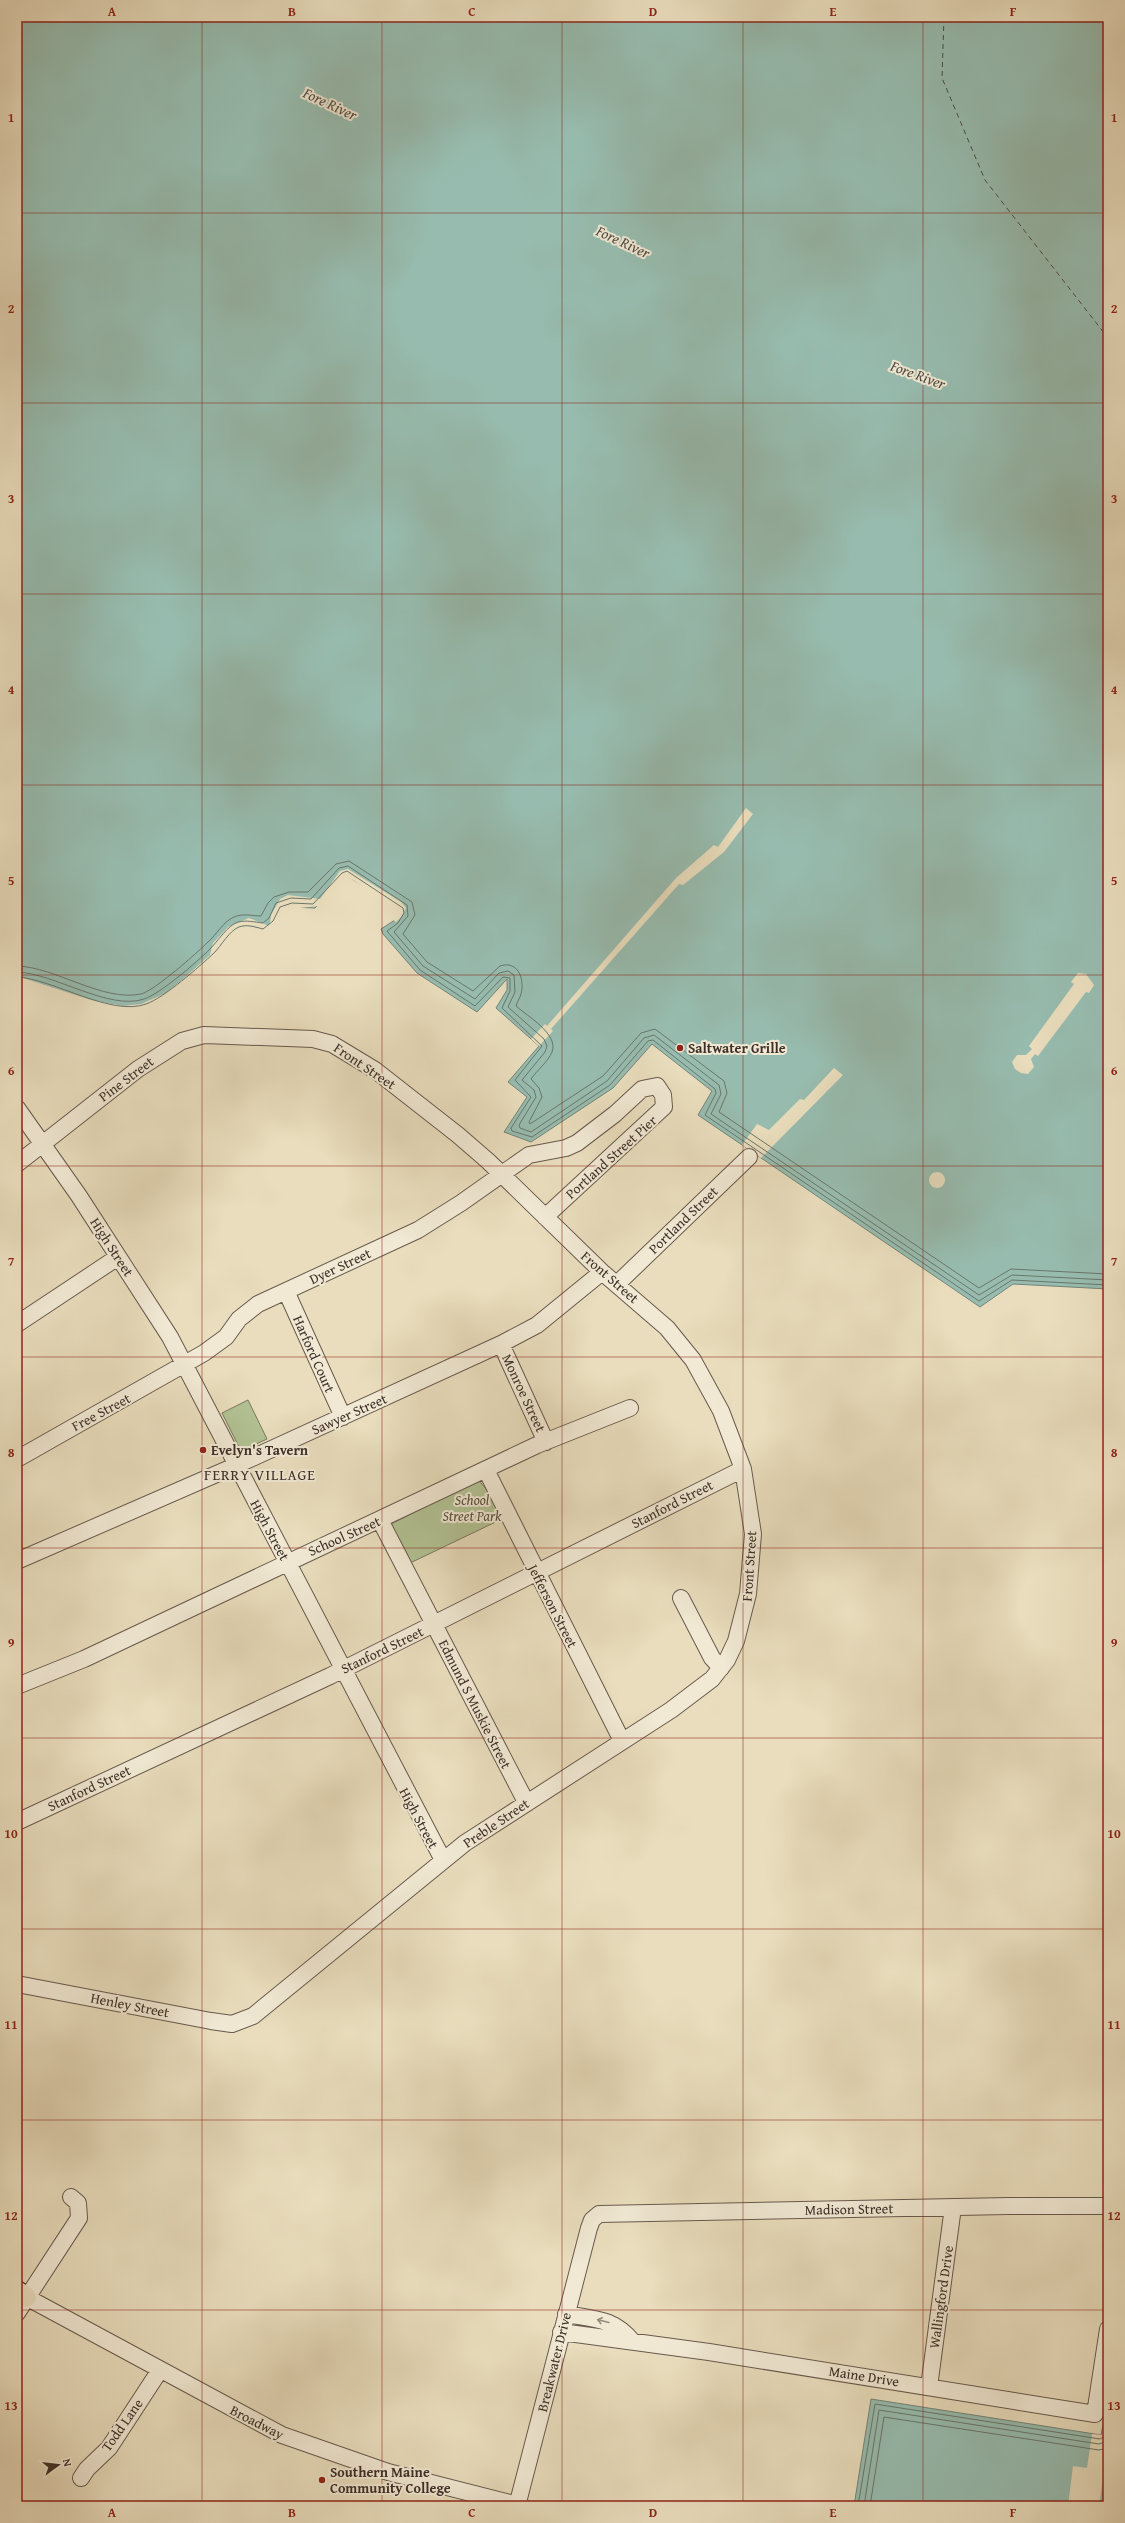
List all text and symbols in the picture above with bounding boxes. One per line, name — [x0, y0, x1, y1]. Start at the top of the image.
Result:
text: A — [108, 2, 117, 21]
text: B — [288, 2, 296, 21]
text: C — [468, 2, 476, 21]
text: D — [649, 2, 657, 21]
text: E — [830, 2, 837, 21]
text: F — [1010, 2, 1017, 21]
water label: Fore River — [299, 82, 361, 125]
text: 1 — [8, 108, 14, 127]
text: 1 — [1111, 108, 1117, 127]
water label: Fore River — [592, 220, 654, 263]
text: 2 — [8, 299, 15, 318]
text: 2 — [1111, 299, 1118, 318]
water label: Fore River — [887, 355, 949, 394]
text: 3 — [8, 489, 14, 508]
text: 3 — [1111, 489, 1117, 508]
text: 4 — [8, 680, 15, 699]
text: 4 — [1111, 680, 1118, 699]
text: 5 — [8, 871, 15, 890]
text: 5 — [1111, 871, 1118, 890]
street label: Front Street — [330, 1038, 400, 1094]
place label: Saltwater Grille — [688, 1038, 786, 1058]
marker: Saltwater Grille — [675, 1043, 685, 1053]
street label: Pine Street — [94, 1052, 158, 1106]
text: 6 — [8, 1061, 15, 1080]
text: 6 — [1111, 1061, 1118, 1080]
street label: Portland Street Pier — [561, 1110, 661, 1203]
street label: Portland Street — [644, 1182, 722, 1258]
street label: High Street — [85, 1214, 139, 1280]
street label: Dyer Street — [306, 1243, 374, 1289]
street label: Front Street — [577, 1246, 643, 1308]
text: 7 — [8, 1252, 15, 1271]
text: 7 — [1111, 1252, 1118, 1271]
street label: Harford Court — [288, 1312, 340, 1396]
street label: Monroe Street — [497, 1351, 551, 1435]
street label: Free Street — [68, 1388, 134, 1436]
street label: Sawyer Street — [308, 1388, 390, 1440]
place label: Evelyn's Tavern — [211, 1440, 309, 1460]
text: 8 — [8, 1443, 15, 1462]
text: 8 — [1111, 1443, 1118, 1462]
marker: Evelyn's Tavern — [198, 1445, 208, 1455]
district label: FERRY VILLAGE — [204, 1464, 316, 1485]
street label: Stanford Street — [628, 1475, 716, 1533]
park label: School Street Park — [442, 1490, 502, 1526]
street label: High Street — [246, 1496, 294, 1564]
street label: School Street — [305, 1511, 383, 1561]
street label: Front Street — [737, 1530, 761, 1602]
street label: Jefferson Street — [522, 1559, 583, 1651]
street label: Stanford Street — [337, 1621, 427, 1679]
text: 9 — [8, 1633, 15, 1652]
text: 9 — [1111, 1633, 1118, 1652]
street label: Edmund S Muskie Street — [434, 1636, 516, 1772]
street label: Stanford Street — [44, 1760, 134, 1816]
street label: High Street — [395, 1784, 443, 1852]
street label: Preble Street — [459, 1793, 533, 1853]
text: 10 — [4, 1824, 18, 1843]
text: 10 — [1107, 1824, 1121, 1843]
street label: Henley Street — [89, 1988, 171, 2022]
text: 11 — [4, 2015, 18, 2034]
text: 11 — [1107, 2015, 1121, 2034]
street label: Madison Street — [805, 2198, 894, 2220]
text: 12 — [4, 2206, 18, 2225]
text: 12 — [1107, 2206, 1121, 2225]
street label: Wallingford Drive — [924, 2244, 958, 2350]
street label: Breakwater Drive — [532, 2310, 576, 2414]
one-way arrow — [597, 2317, 610, 2324]
street label: Maine Drive — [827, 2361, 901, 2391]
street label: Todd Lane — [97, 2394, 148, 2455]
text: 13 — [4, 2396, 18, 2415]
text: 13 — [1107, 2396, 1121, 2415]
street label: Broadway — [227, 2400, 287, 2444]
north arrow — [38, 2445, 78, 2485]
text: N — [59, 2457, 77, 2469]
place label: Southern Maine Community College — [330, 2462, 451, 2498]
marker: Southern Maine Community College — [317, 2475, 327, 2485]
text: A — [108, 2503, 117, 2522]
text: B — [288, 2503, 296, 2522]
text: C — [468, 2503, 476, 2522]
text: D — [649, 2503, 657, 2522]
text: E — [830, 2503, 837, 2522]
text: F — [1010, 2503, 1017, 2522]

